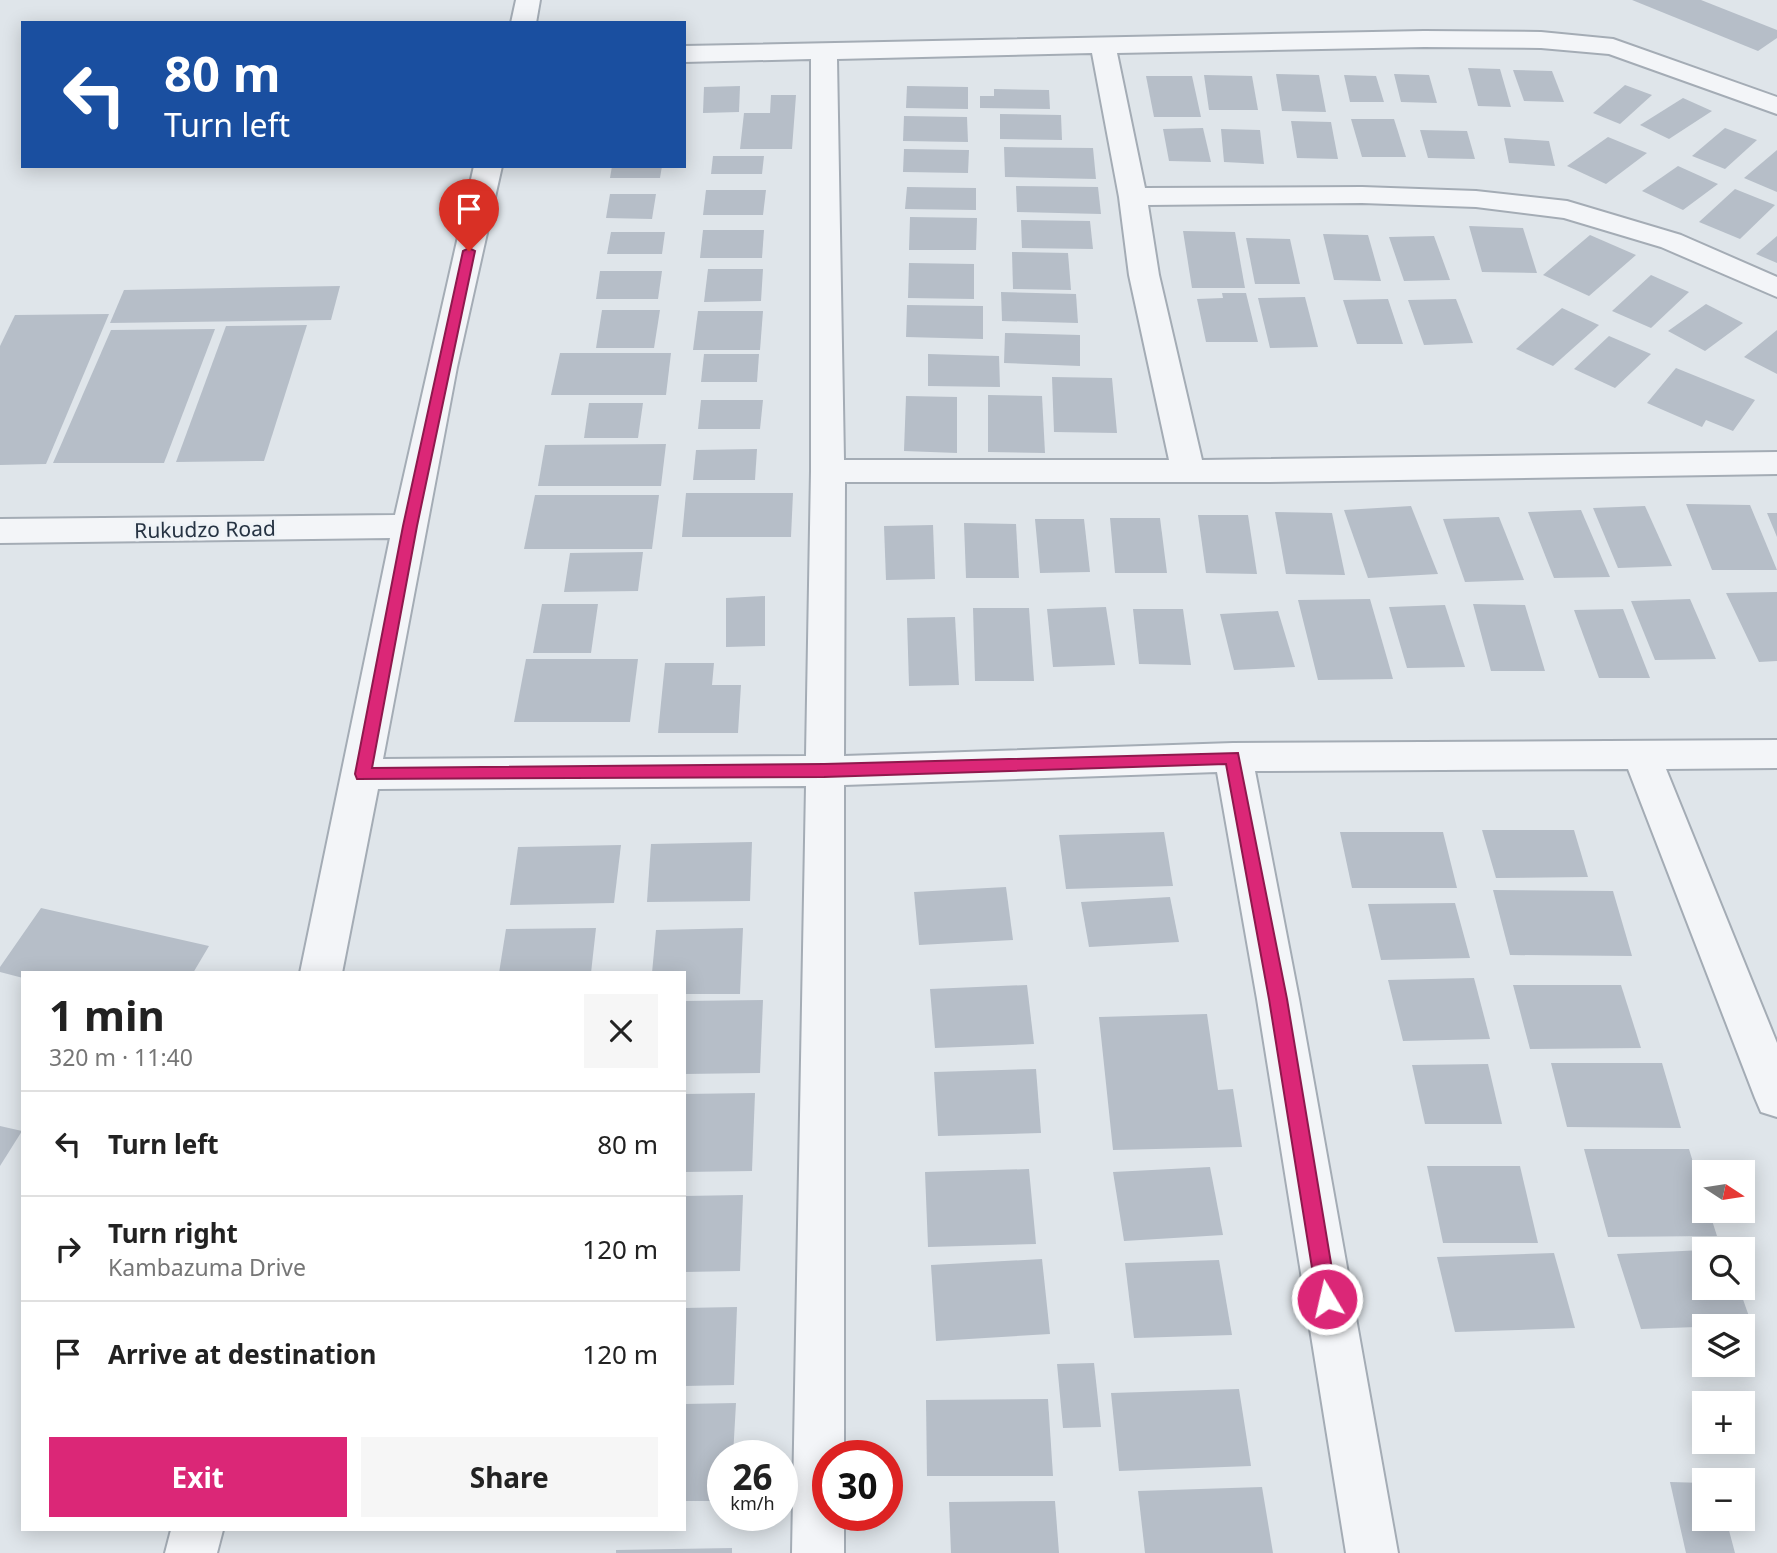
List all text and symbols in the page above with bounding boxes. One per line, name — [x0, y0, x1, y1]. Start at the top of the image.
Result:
text: 80 m — [164, 40, 281, 106]
icon: left — [49, 49, 140, 140]
text: Turn left — [164, 103, 290, 146]
pin — [439, 179, 499, 251]
icon: arrive — [450, 190, 488, 228]
street label: Rukudzo Road — [134, 514, 276, 544]
text: 1 min — [49, 986, 165, 1043]
button: close — [584, 994, 658, 1068]
text: 320 m · 11:40 — [49, 1041, 193, 1073]
icon: left — [49, 1125, 87, 1163]
text: Turn left — [108, 1126, 219, 1162]
text: 80 m — [597, 1126, 658, 1162]
north arrow — [1692, 1160, 1755, 1223]
map controls — [1692, 1160, 1755, 1531]
text: Turn right — [108, 1215, 238, 1251]
icon: right — [49, 1230, 87, 1268]
text: 120 m — [582, 1231, 658, 1267]
button: search — [1692, 1237, 1755, 1300]
text: Kambazuma Drive — [108, 1251, 306, 1283]
position arrow — [1290, 1262, 1364, 1336]
button: layers — [1692, 1314, 1755, 1377]
icon: arrive — [49, 1335, 87, 1373]
text: Arrive at destination — [108, 1336, 377, 1372]
text: 120 m — [582, 1336, 658, 1372]
button: + — [1692, 1391, 1755, 1454]
button: Exit — [49, 1437, 347, 1517]
button: Share — [361, 1437, 658, 1517]
speed limit sign: 30 — [812, 1440, 903, 1531]
text: 26 — [732, 1453, 773, 1500]
button: − — [1692, 1468, 1755, 1531]
text: km/h — [730, 1491, 775, 1515]

